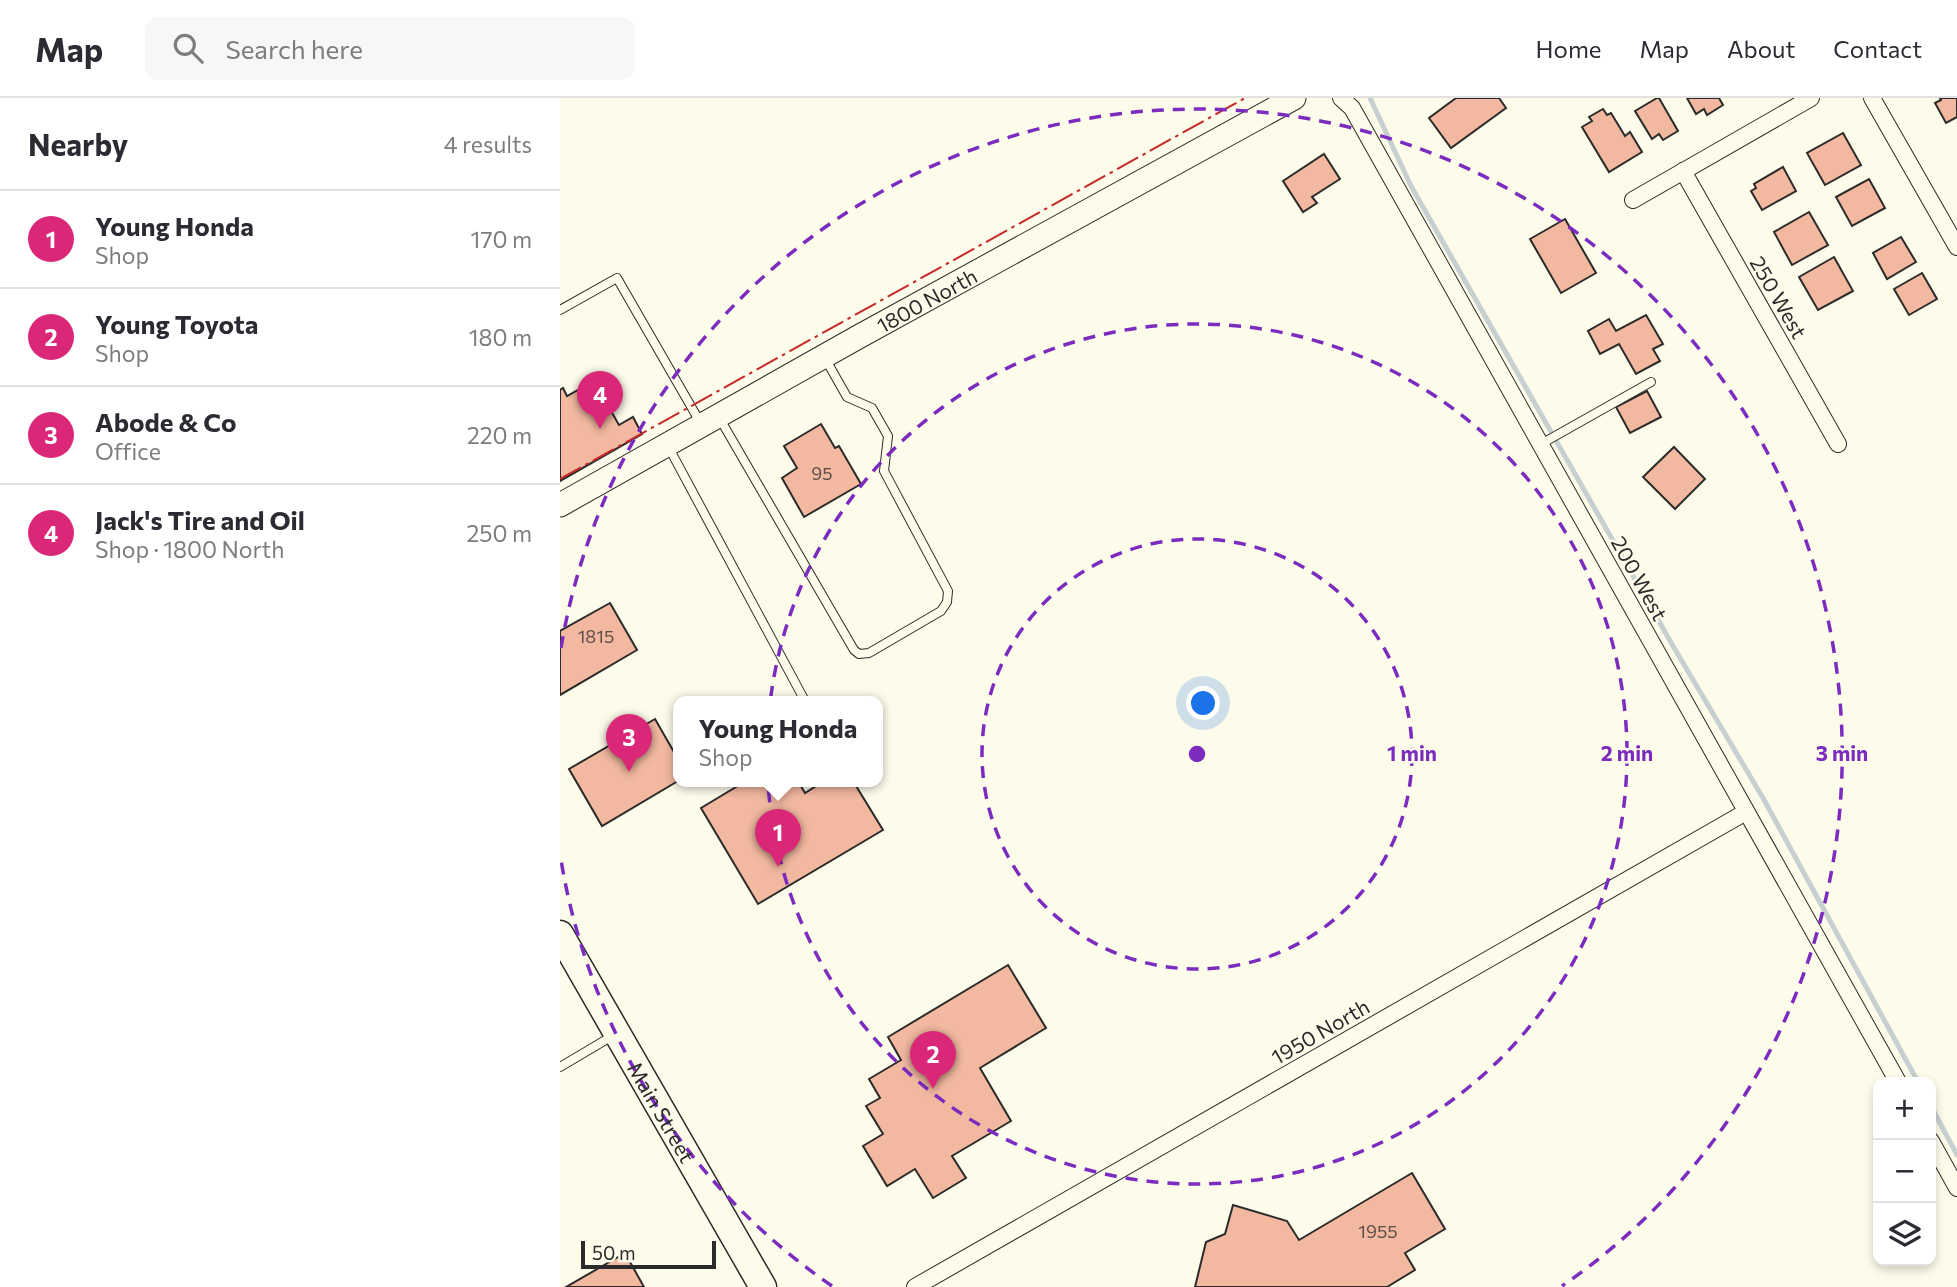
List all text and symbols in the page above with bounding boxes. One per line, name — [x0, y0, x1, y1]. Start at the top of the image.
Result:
search box — [145, 17, 635, 80]
text: Map — [35, 28, 103, 69]
icon: search — [169, 29, 207, 67]
text: Search here — [225, 33, 363, 64]
text: Home — [1536, 34, 1602, 63]
text: Map — [1640, 34, 1689, 63]
text: About — [1727, 34, 1795, 63]
text: Contact — [1833, 34, 1922, 63]
text: Nearby — [28, 125, 128, 162]
text: 4 results — [444, 130, 532, 158]
text: Young Honda — [95, 210, 254, 241]
text: 1 — [46, 225, 56, 253]
text: 170 m — [471, 225, 532, 253]
text: Shop — [95, 241, 149, 269]
street label: 250 West — [1746, 252, 1812, 342]
street label: 1800 North — [872, 262, 981, 337]
text: Young Toyota — [95, 308, 259, 339]
text: 2 — [44, 323, 58, 351]
text: 180 m — [469, 323, 532, 351]
text: Shop — [95, 339, 149, 367]
pin: 4 — [577, 371, 623, 429]
text: Abode & Co — [95, 406, 237, 437]
text: 3 — [44, 421, 58, 449]
text: 220 m — [467, 421, 532, 449]
text: Office — [95, 437, 161, 465]
house number: 95 — [811, 462, 833, 484]
text: Jack's Tire and Oil — [95, 504, 305, 535]
text: 4 — [44, 519, 58, 547]
text: 250 m — [467, 519, 532, 547]
street label: 200 West — [1607, 532, 1673, 624]
text: Shop · 1800 North — [95, 535, 284, 563]
house number: 1815 — [578, 625, 614, 647]
your location — [1186, 686, 1220, 720]
popup — [673, 696, 883, 787]
text: Young Honda — [699, 712, 857, 743]
pin: 3 — [606, 714, 652, 772]
text: 1 min — [1387, 740, 1437, 765]
text: 2 min — [1601, 740, 1653, 765]
text: 3 min — [1816, 740, 1868, 765]
centre of rings — [1185, 742, 1209, 766]
text: Shop — [699, 743, 753, 771]
pin: 1 — [755, 809, 801, 867]
street label: 1950 North — [1267, 993, 1373, 1069]
pin: 2 — [910, 1031, 956, 1089]
street label: Main Street — [623, 1057, 701, 1166]
map controls — [1873, 1077, 1936, 1266]
button: + — [1873, 1077, 1936, 1140]
button: − — [1873, 1140, 1936, 1203]
button: layers — [1873, 1203, 1936, 1266]
house number: 1955 — [1358, 1220, 1398, 1242]
scale bar — [581, 1238, 716, 1270]
text: 50 m — [592, 1241, 636, 1264]

